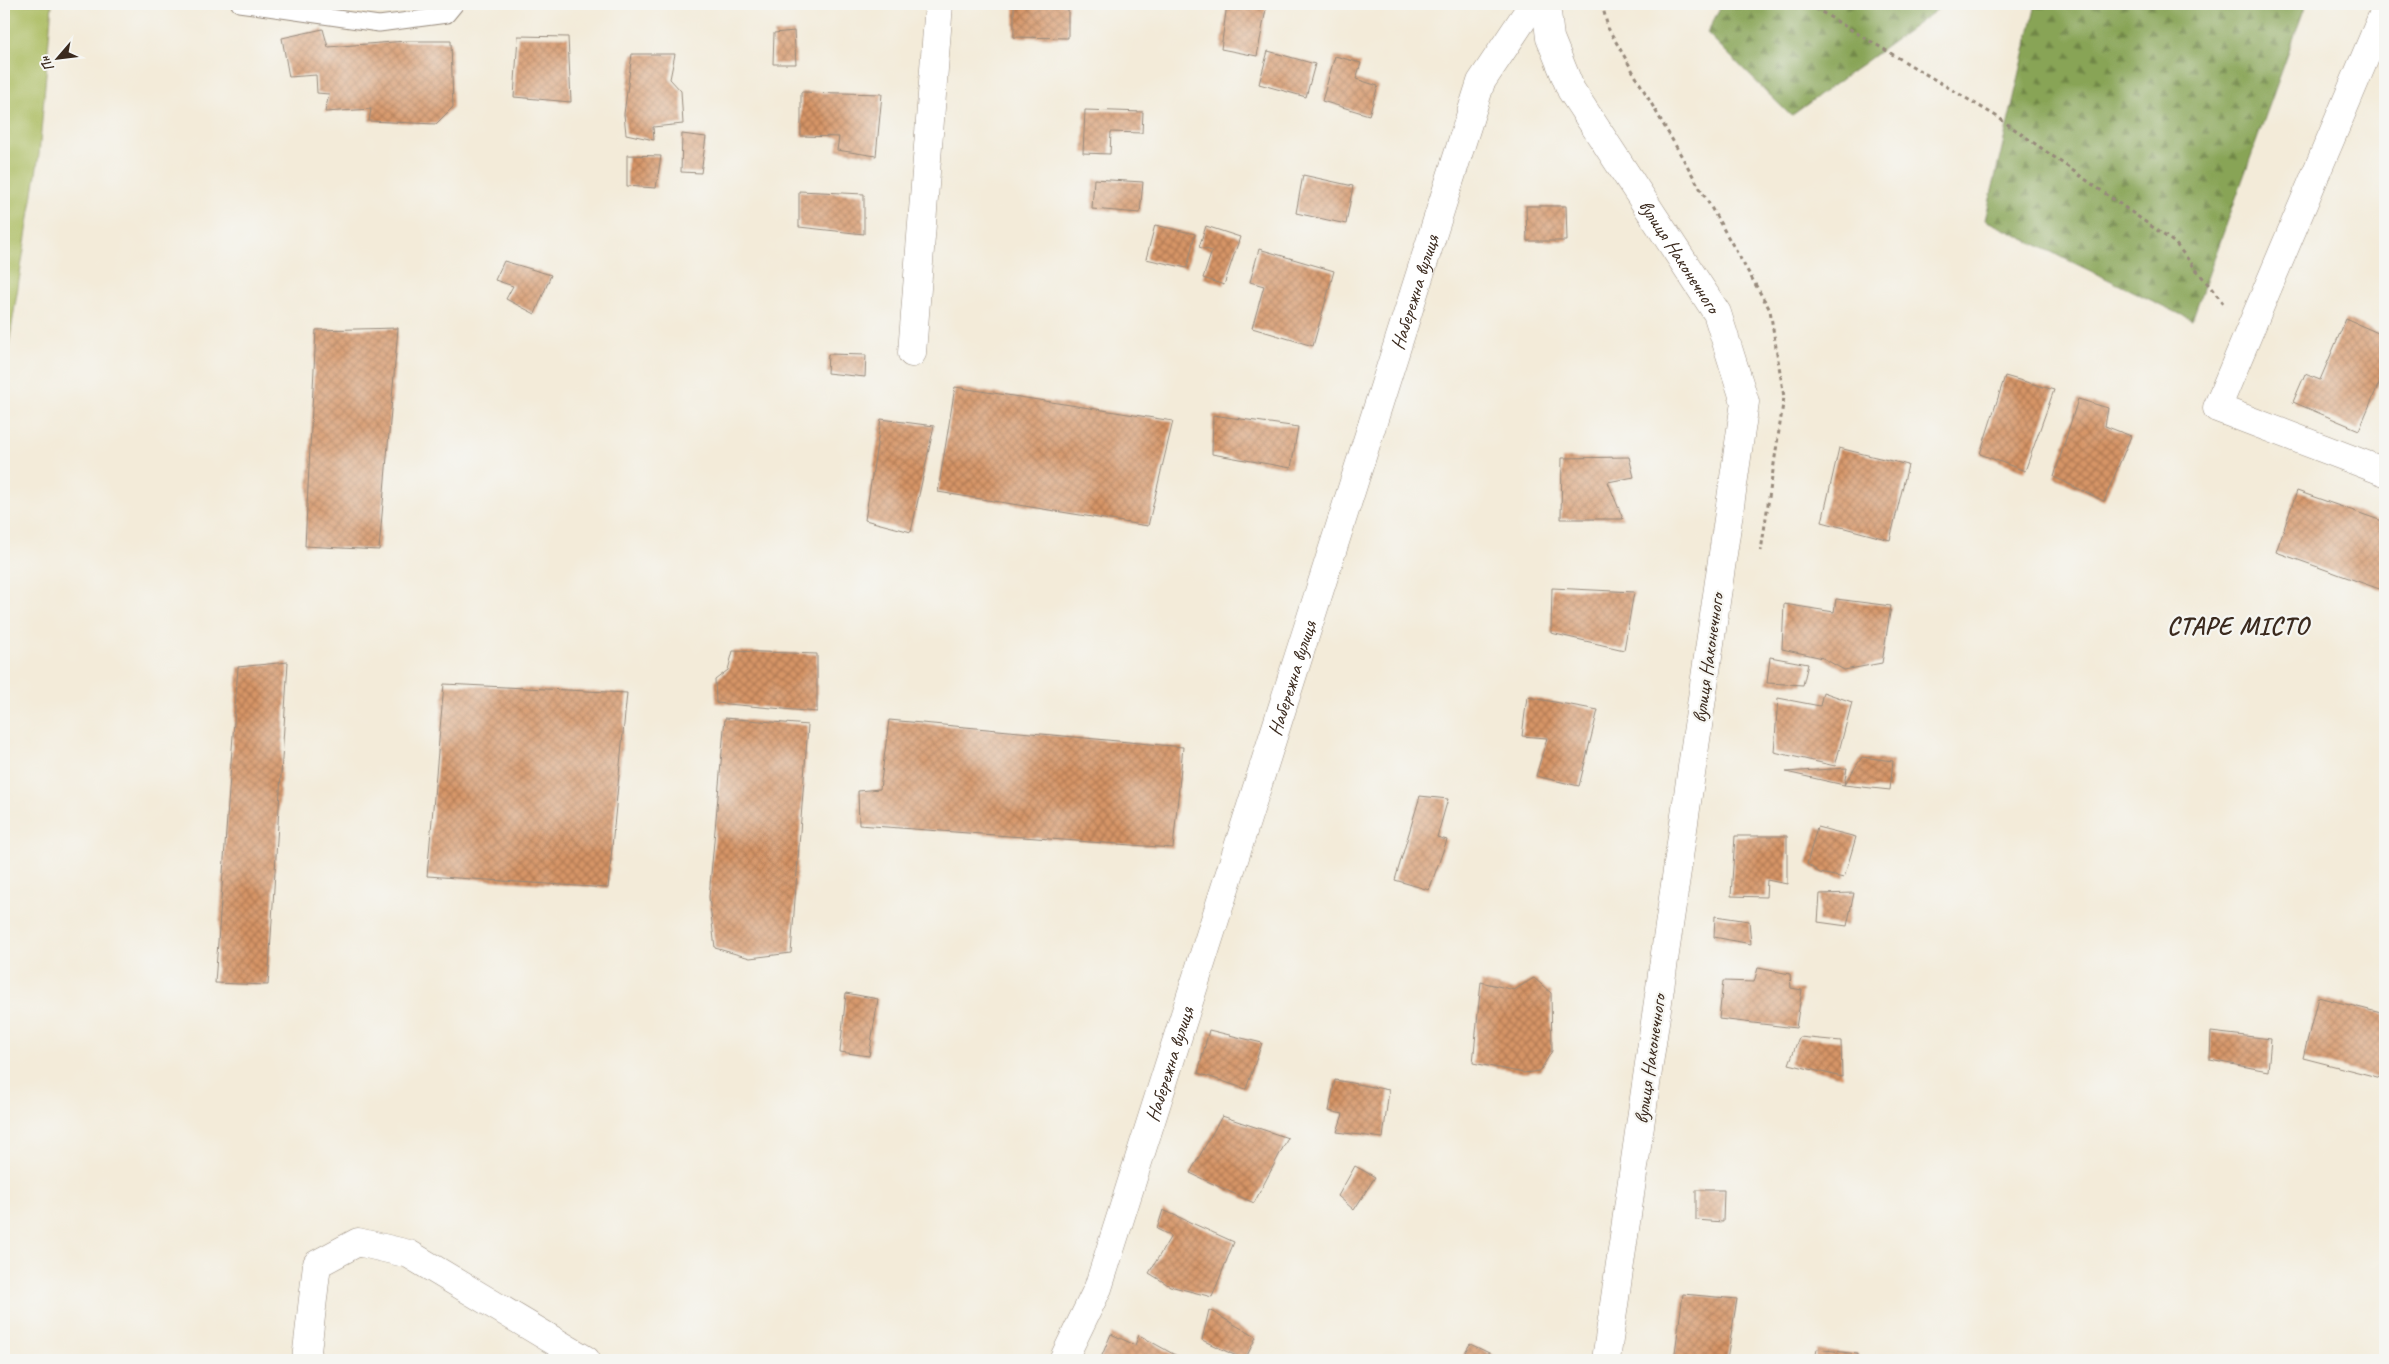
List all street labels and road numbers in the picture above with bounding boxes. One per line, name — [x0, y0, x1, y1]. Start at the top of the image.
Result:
street label: вулиця Наконечного — [1634, 195, 1727, 319]
street label: Набережна вулиця — [1384, 231, 1444, 353]
street label: вулиця Наконечного — [1687, 590, 1730, 724]
street label: Набережна вулиця — [1262, 617, 1322, 739]
street label: вулиця Наконечного — [1629, 991, 1672, 1125]
street label: Набережна вулиця — [1139, 1003, 1199, 1125]

